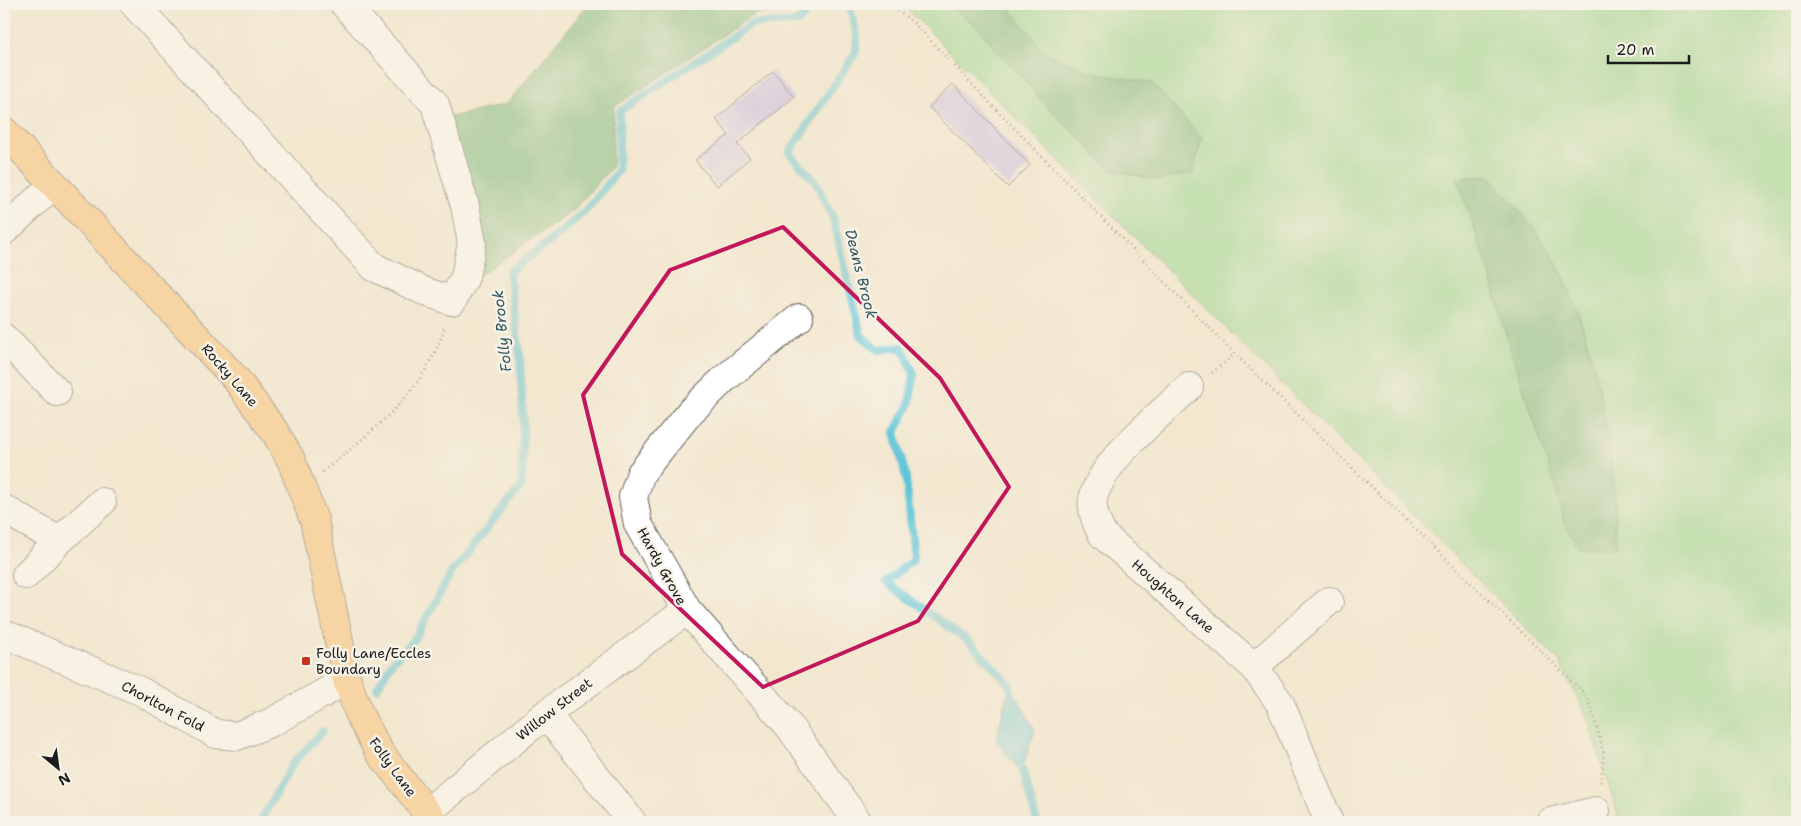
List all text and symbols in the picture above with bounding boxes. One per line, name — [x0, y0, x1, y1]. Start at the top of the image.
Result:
scale bar — [1608, 32, 1690, 64]
text: 20 m — [1616, 40, 1655, 60]
water label: Deans Brook — [840, 227, 882, 321]
water label: Folly Brook — [488, 289, 516, 373]
street label: Rocky Lane — [198, 340, 262, 410]
street label: Hardy Grove — [633, 524, 691, 608]
street label: Houghton Lane — [1128, 555, 1218, 637]
place label: Folly Lane/Eccles Boundary — [316, 644, 431, 678]
marker: Folly Lane/Eccles Boundary — [300, 655, 312, 667]
street label: Willow Street — [512, 674, 596, 744]
street label: Chorlton Fold — [118, 677, 208, 735]
street label: Folly Lane — [365, 734, 421, 800]
north arrow — [32, 744, 82, 794]
text: N — [55, 769, 74, 790]

